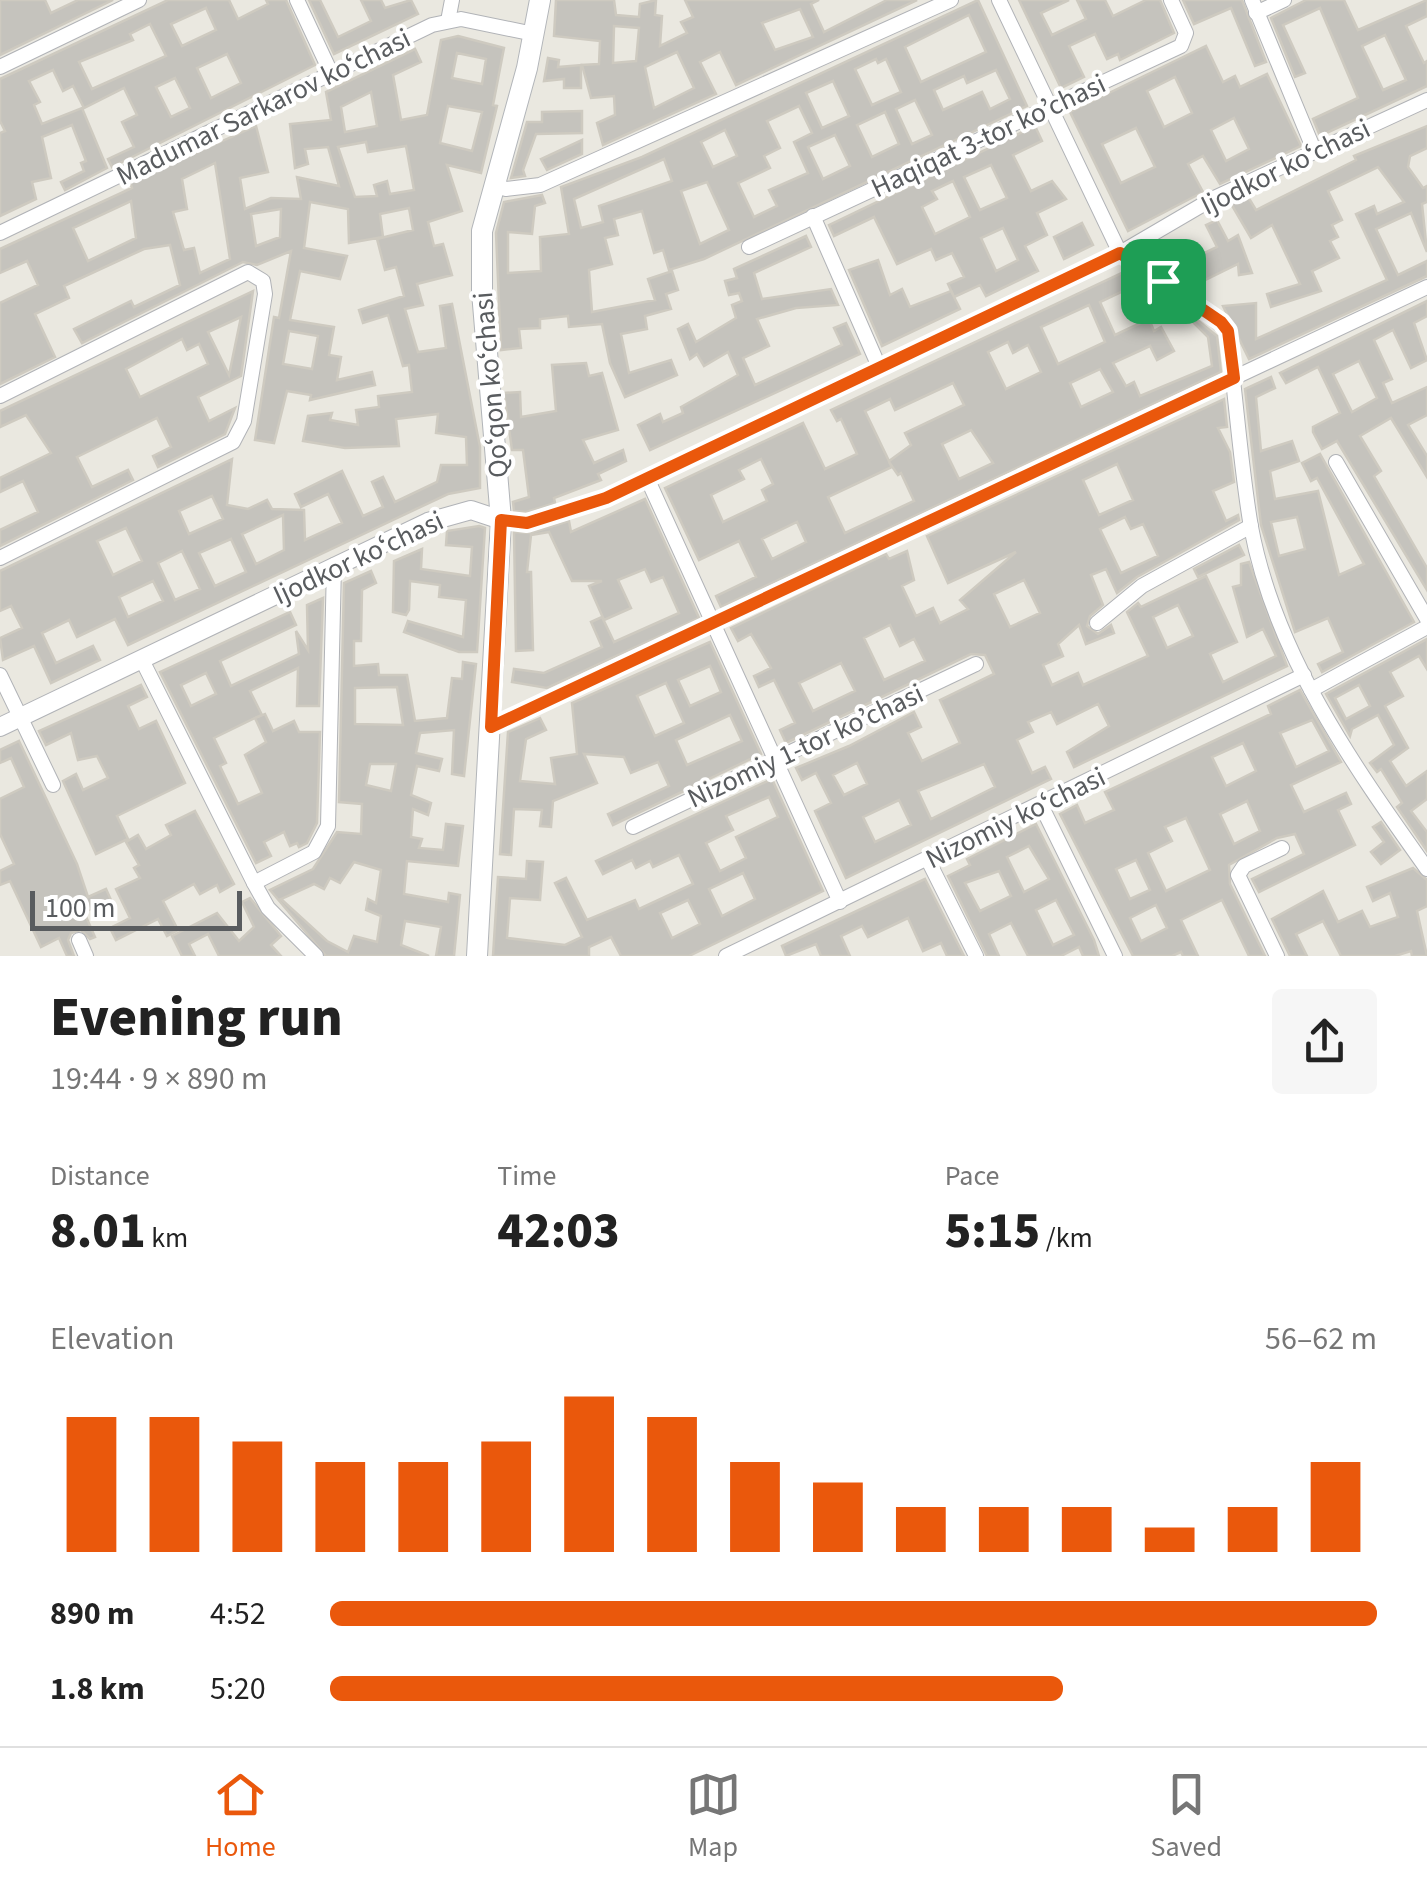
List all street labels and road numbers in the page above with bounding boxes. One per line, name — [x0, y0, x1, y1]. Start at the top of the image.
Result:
street label: Madumar Sarkarov koʻchasi — [110, 18, 417, 196]
street label: Haqiqat 3-tor koʼchasi — [864, 64, 1112, 208]
street label: Ijodkor koʻchasi — [1194, 109, 1377, 225]
street label: Qoʻqon koʻchasi — [463, 290, 519, 480]
street label: Ijodkor koʻchasi — [267, 501, 450, 615]
street label: Nizomiy 1-tor koʼchasi — [681, 674, 930, 818]
street label: Nizomiy koʻchasi — [919, 757, 1112, 879]

